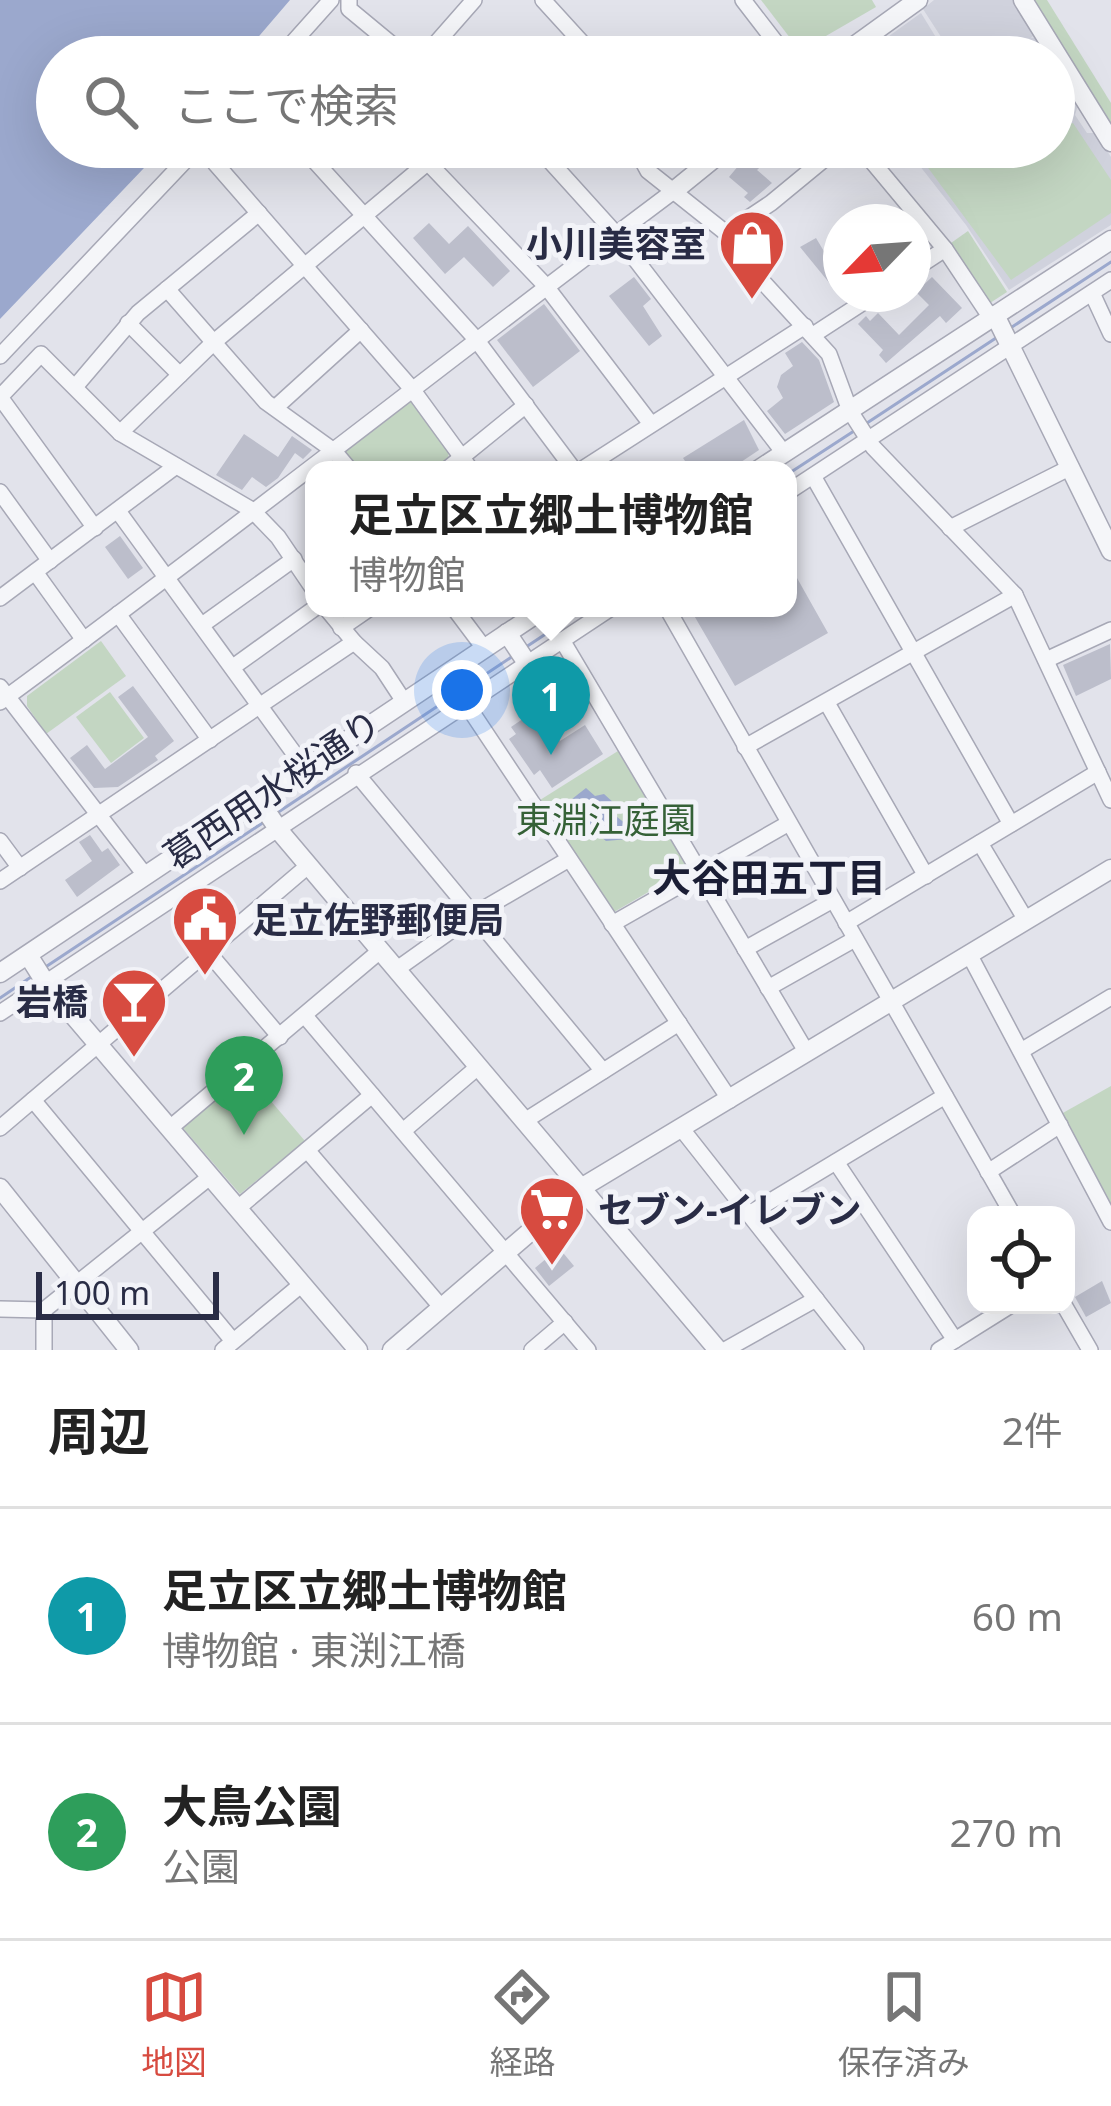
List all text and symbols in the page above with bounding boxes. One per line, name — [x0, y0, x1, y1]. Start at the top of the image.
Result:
search box — [36, 36, 1075, 168]
icon: search — [78, 69, 144, 135]
text: ここで検索 — [174, 74, 399, 135]
north arrow — [823, 204, 931, 312]
shop icon: 小川美容室 — [717, 208, 787, 302]
place label: 小川美容室 — [526, 219, 706, 268]
popup — [305, 461, 797, 617]
text: 足立区立郷土博物館 — [348, 483, 754, 544]
text: 博物館 — [348, 547, 466, 600]
pin: 1 — [512, 656, 590, 755]
your location — [432, 660, 492, 720]
street label: 葛西用水桜通り — [154, 698, 390, 880]
park label: 東淵江庭園 — [516, 795, 696, 844]
district label: 大谷田五丁目 — [652, 850, 886, 903]
public building icon: 足立佐野郵便局 — [170, 884, 240, 978]
place label: 足立佐野郵便局 — [252, 895, 504, 944]
bar icon: 岩橋 — [99, 966, 169, 1060]
place label: 岩橋 — [16, 977, 88, 1026]
pin: 2 — [205, 1036, 283, 1135]
supermarket icon: セブン-イレブン — [517, 1174, 587, 1268]
place label: セブン-イレブン — [598, 1185, 862, 1234]
map controls — [967, 1206, 1075, 1314]
button: locate — [967, 1206, 1075, 1314]
scale bar — [36, 1266, 219, 1319]
text: 100 m — [54, 1270, 150, 1315]
text: 周辺 — [48, 1395, 150, 1465]
text: 2件 — [1002, 1403, 1063, 1456]
text: 足立区立郷土博物館 — [162, 1559, 567, 1620]
text: 1 — [76, 1589, 98, 1642]
text: 60 m — [972, 1589, 1063, 1642]
text: 博物館 · 東渕江橋 — [162, 1623, 466, 1676]
text: 大鳥公園 — [162, 1775, 342, 1836]
text: 2 — [76, 1805, 98, 1858]
text: 270 m — [949, 1805, 1063, 1858]
text: 公園 — [162, 1839, 240, 1892]
tab: 地図 — [141, 1964, 207, 2084]
tab: 経路 — [489, 1964, 555, 2084]
tab: 保存済み — [838, 1964, 970, 2084]

